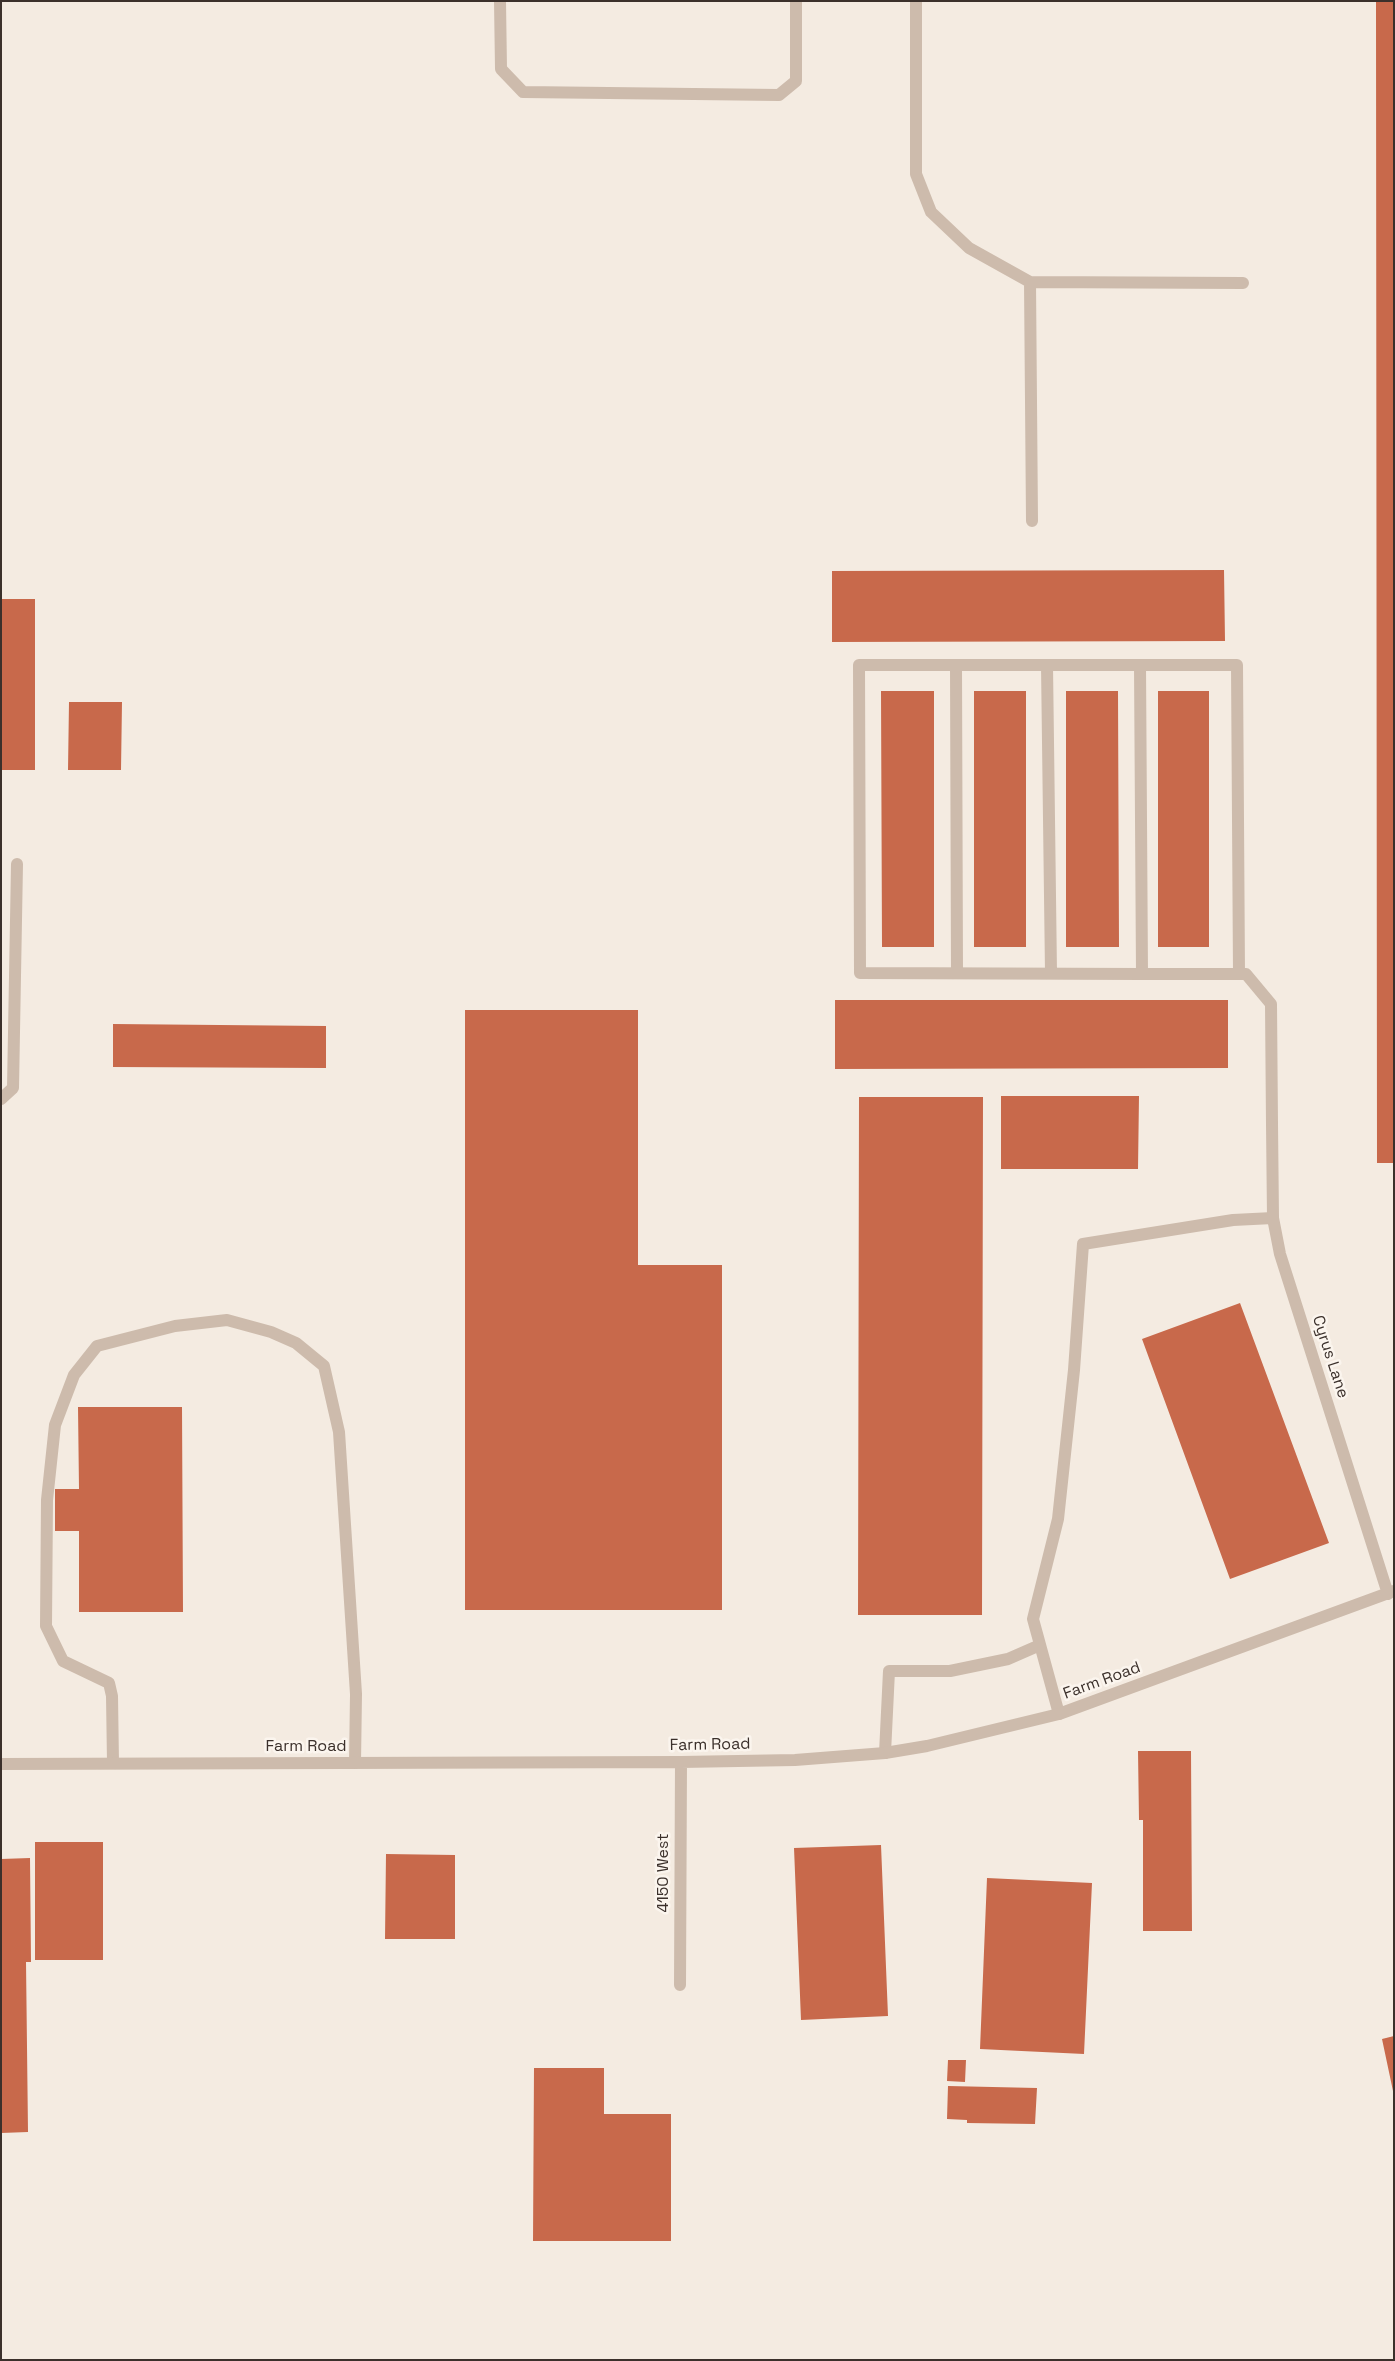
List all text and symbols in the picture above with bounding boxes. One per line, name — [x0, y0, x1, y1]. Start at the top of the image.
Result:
street label: Cyrus Lane — [1308, 1313, 1352, 1401]
street label: Farm Road — [1061, 1658, 1143, 1704]
street label: Farm Road — [669, 1735, 751, 1755]
street label: Farm Road — [266, 1737, 346, 1757]
street label: 4150 West — [654, 1833, 674, 1913]

